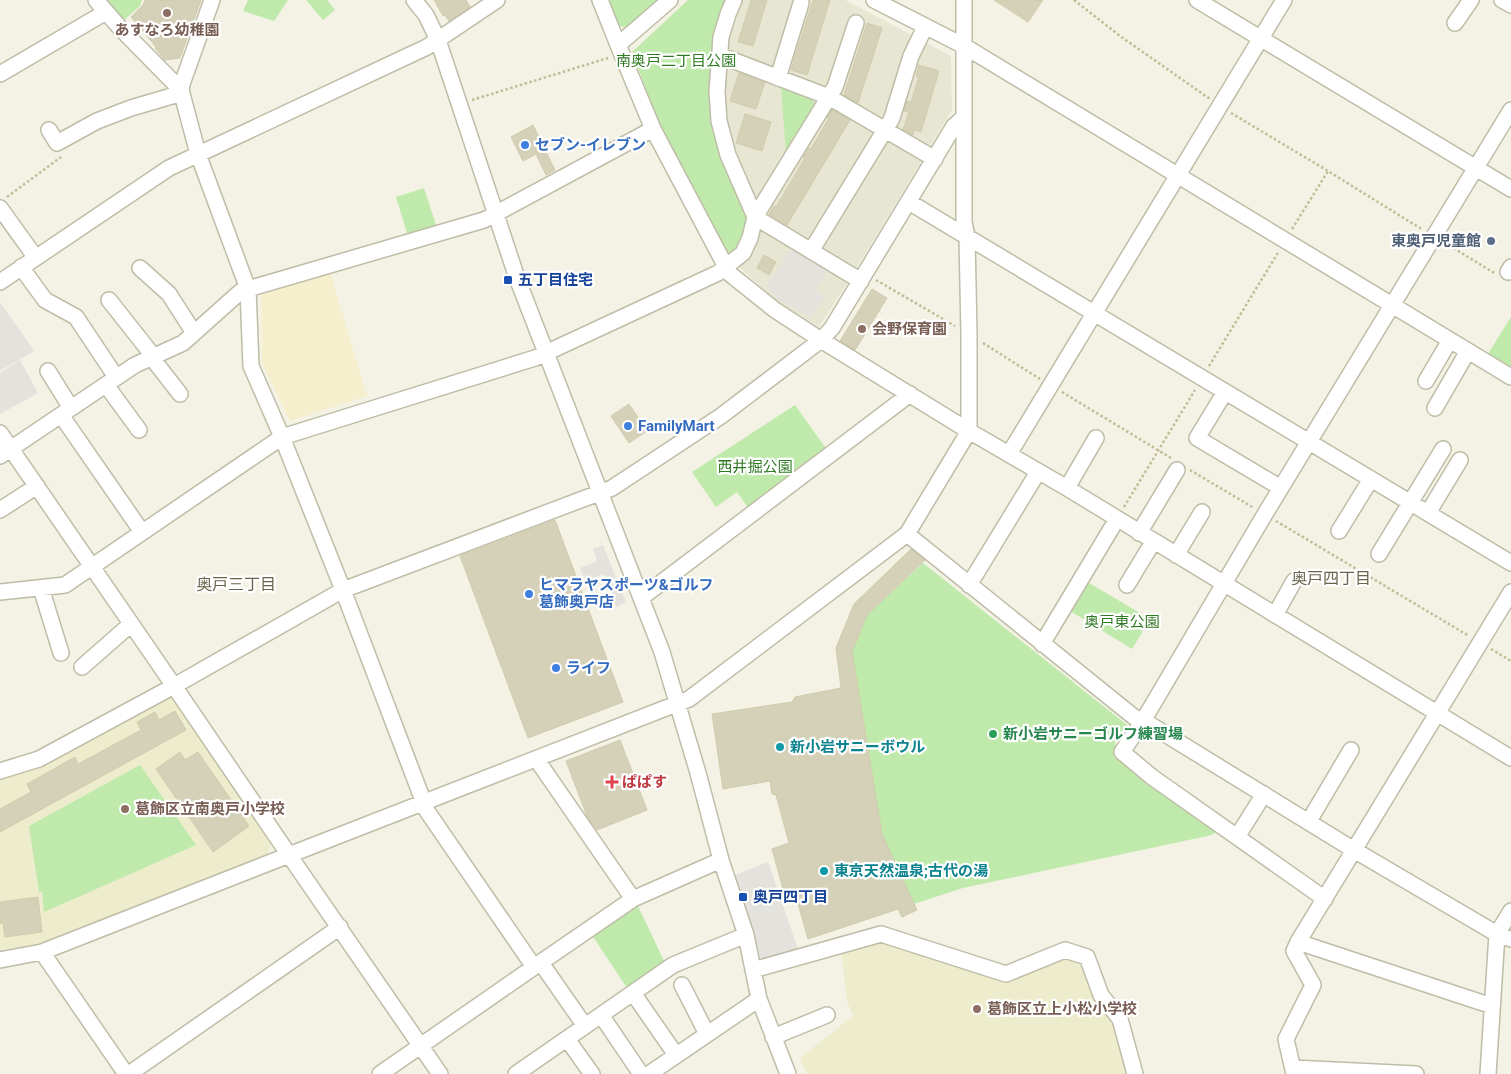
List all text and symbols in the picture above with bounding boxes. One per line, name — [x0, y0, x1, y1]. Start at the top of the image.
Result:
marker: あすなろ幼稚園 — [161, 7, 173, 19]
place label: あすなろ幼稚園 — [114, 21, 220, 39]
park label: 南奥戸二丁目公園 — [616, 52, 736, 70]
place label: セブン-イレブン — [535, 136, 646, 154]
marker: セブン-イレブン — [519, 139, 531, 151]
place label: 東奥戸児童館 — [1391, 232, 1481, 250]
marker: 東奥戸児童館 — [1485, 235, 1497, 247]
place label: 五丁目住宅 — [518, 271, 593, 289]
marker: 五丁目住宅 — [502, 274, 514, 286]
place label: 会野保育園 — [872, 320, 947, 338]
marker: 会野保育園 — [856, 323, 868, 335]
place label: FamilyMart — [638, 417, 715, 435]
marker: FamilyMart — [622, 420, 634, 432]
park label: 西井掘公園 — [717, 458, 793, 476]
district label: 奥戸四丁目 — [1291, 569, 1371, 588]
district label: 奥戸三丁目 — [196, 575, 276, 594]
place label: ヒマラヤスポーツ&ゴルフ 葛飾奥戸店 — [539, 576, 714, 611]
marker: ヒマラヤスポーツ&ゴルフ 葛飾奥戸店 — [523, 588, 535, 600]
park label: 奥戸東公園 — [1084, 613, 1160, 631]
place label: ライフ — [566, 659, 611, 677]
marker: ライフ — [550, 662, 562, 674]
place label: 新小岩サニーゴルフ練習場 — [1003, 725, 1183, 743]
marker: 新小岩サニーゴルフ練習場 — [987, 728, 999, 740]
place label: 新小岩サニーボウル — [790, 738, 925, 756]
marker: 新小岩サニーボウル — [774, 741, 786, 753]
place label: ぱぱす — [622, 773, 667, 791]
marker: ぱぱす — [606, 776, 618, 788]
place label: 葛飾区立南奥戸小学校 — [135, 800, 285, 818]
marker: 葛飾区立南奥戸小学校 — [119, 803, 131, 815]
place label: 東京天然温泉;古代の湯 — [834, 862, 988, 880]
marker: 東京天然温泉;古代の湯 — [818, 865, 830, 877]
place label: 奥戸四丁目 — [753, 888, 828, 906]
marker: 奥戸四丁目 — [737, 891, 749, 903]
place label: 葛飾区立上小松小学校 — [987, 1000, 1137, 1018]
marker: 葛飾区立上小松小学校 — [971, 1003, 983, 1015]

